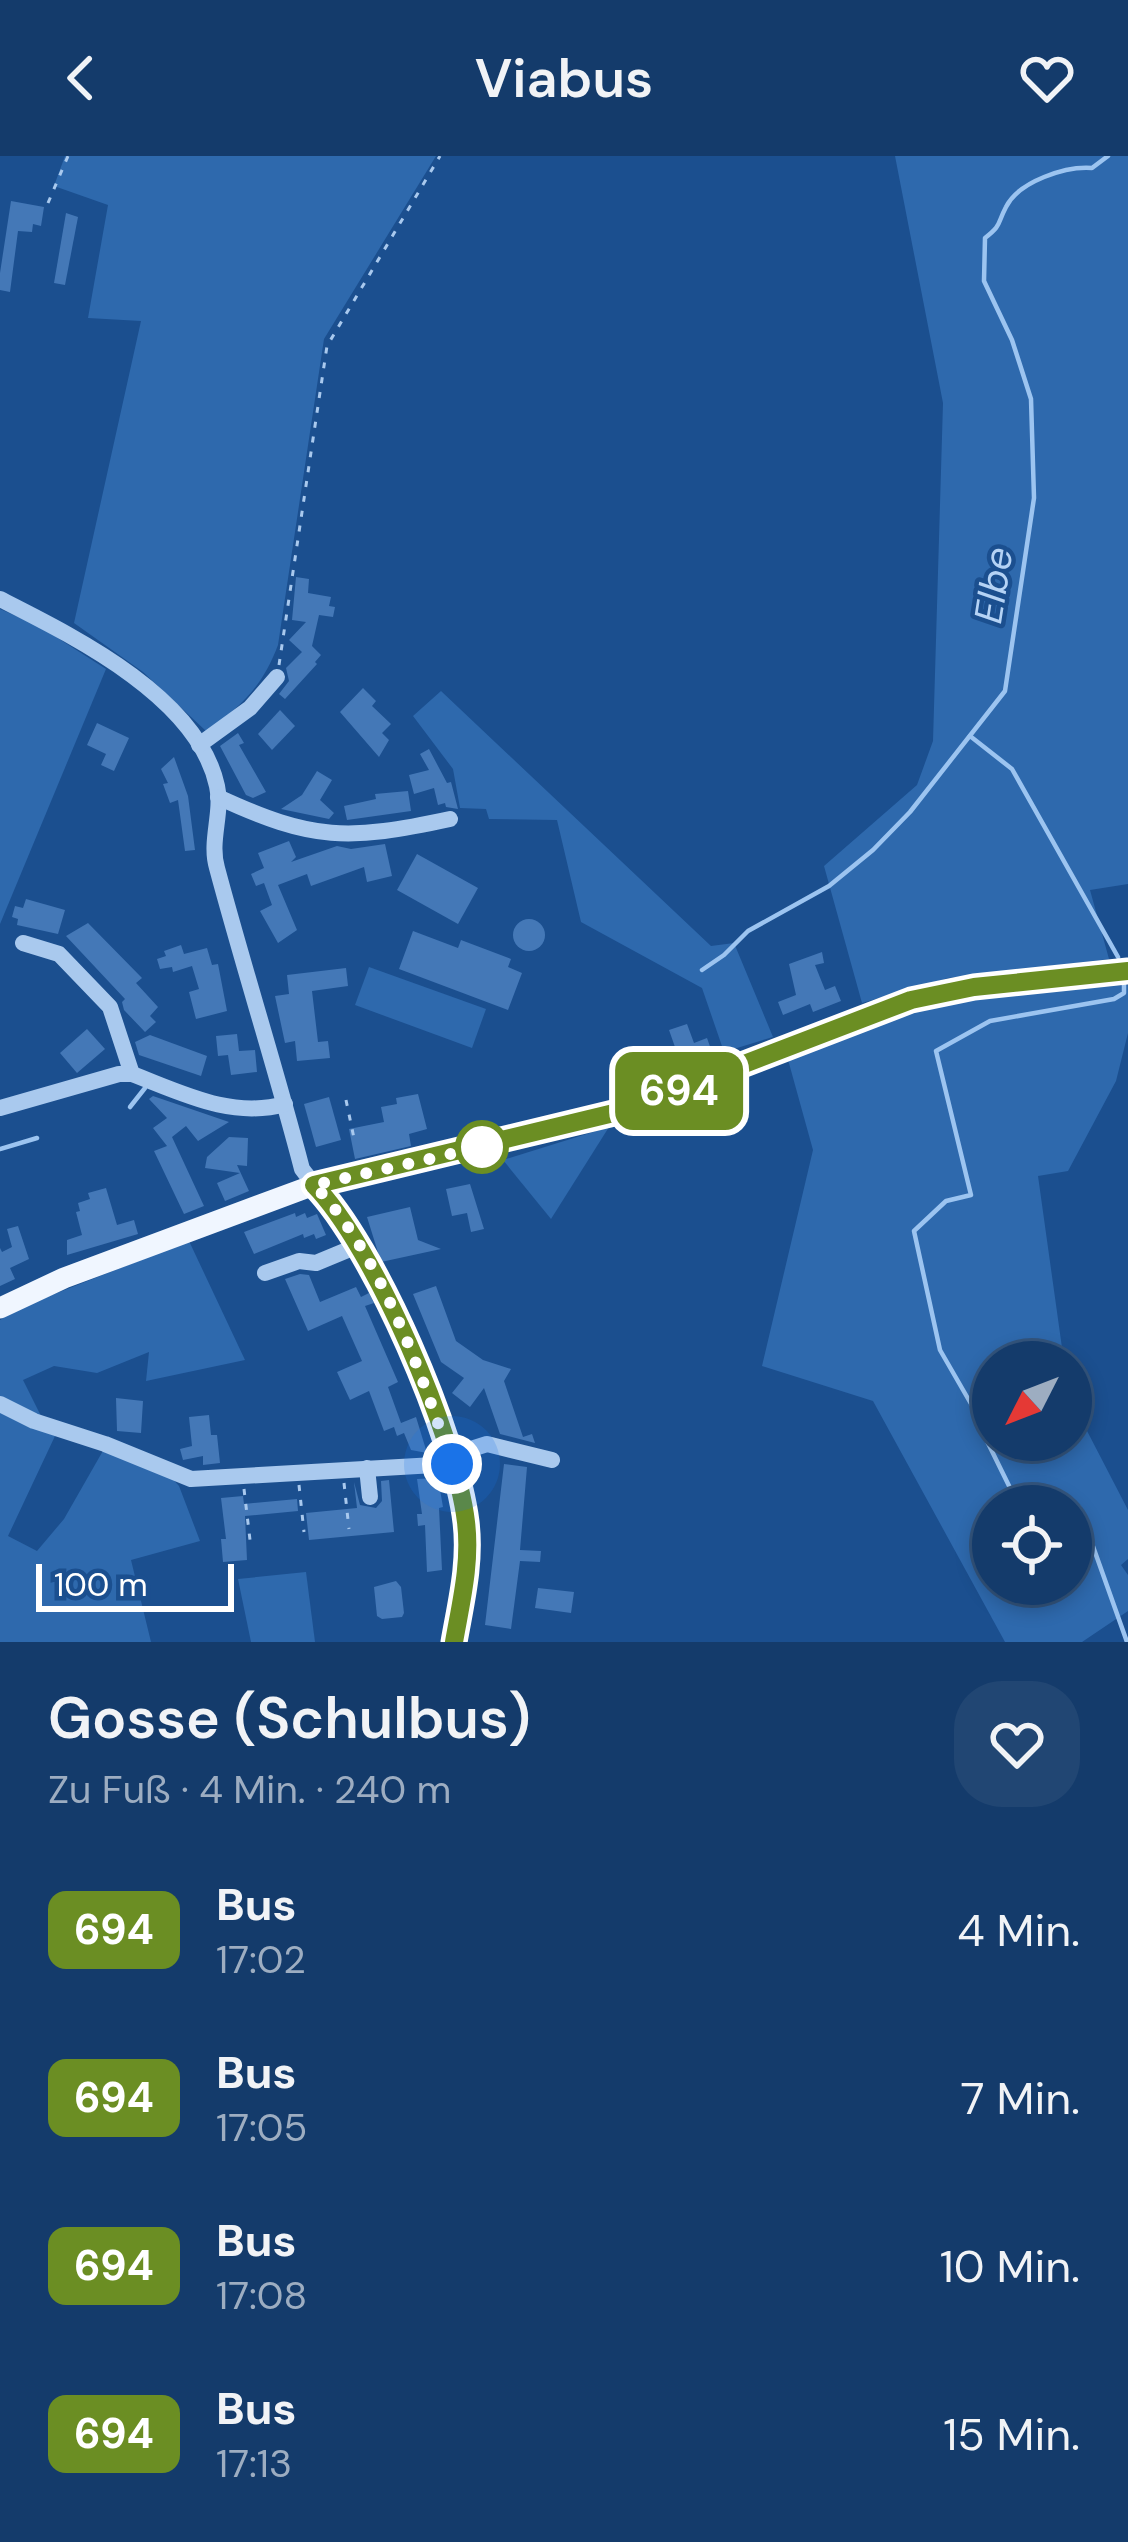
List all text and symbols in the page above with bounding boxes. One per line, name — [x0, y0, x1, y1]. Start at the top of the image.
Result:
text: Viabus — [475, 43, 653, 114]
icon: back — [48, 45, 114, 111]
icon: heart — [1014, 45, 1080, 111]
water label: Elbe — [962, 543, 1025, 627]
line badge: 694 — [610, 1052, 748, 1130]
text: 694 — [639, 1063, 719, 1118]
unlabelled marker — [457, 1122, 507, 1172]
north arrow — [972, 1341, 1092, 1461]
map controls — [972, 1341, 1092, 1605]
your location — [422, 1434, 482, 1494]
button: locate — [972, 1485, 1092, 1605]
scale bar — [36, 1558, 234, 1611]
text: 100 m — [54, 1563, 148, 1606]
text: Gosse (Schulbus) — [48, 1681, 531, 1756]
button: heart — [954, 1681, 1080, 1807]
text: Zu Fuß · 4 Min. · 240 m — [48, 1764, 451, 1815]
text: Bus — [216, 1875, 296, 1934]
text: 4 Min. — [957, 1901, 1080, 1960]
text: 694 — [74, 1902, 154, 1957]
text: 17:02 — [216, 1934, 306, 1985]
text: Bus — [216, 2043, 296, 2102]
text: 7 Min. — [961, 2069, 1080, 2128]
text: 694 — [74, 2070, 154, 2125]
text: 17:05 — [216, 2102, 307, 2153]
text: Bus — [216, 2211, 296, 2270]
text: 10 Min. — [940, 2237, 1080, 2296]
text: 694 — [74, 2238, 154, 2293]
text: 17:08 — [216, 2270, 307, 2321]
text: Bus — [216, 2379, 296, 2438]
text: 15 Min. — [943, 2405, 1080, 2464]
text: 694 — [74, 2406, 154, 2461]
text: 17:13 — [216, 2438, 292, 2489]

